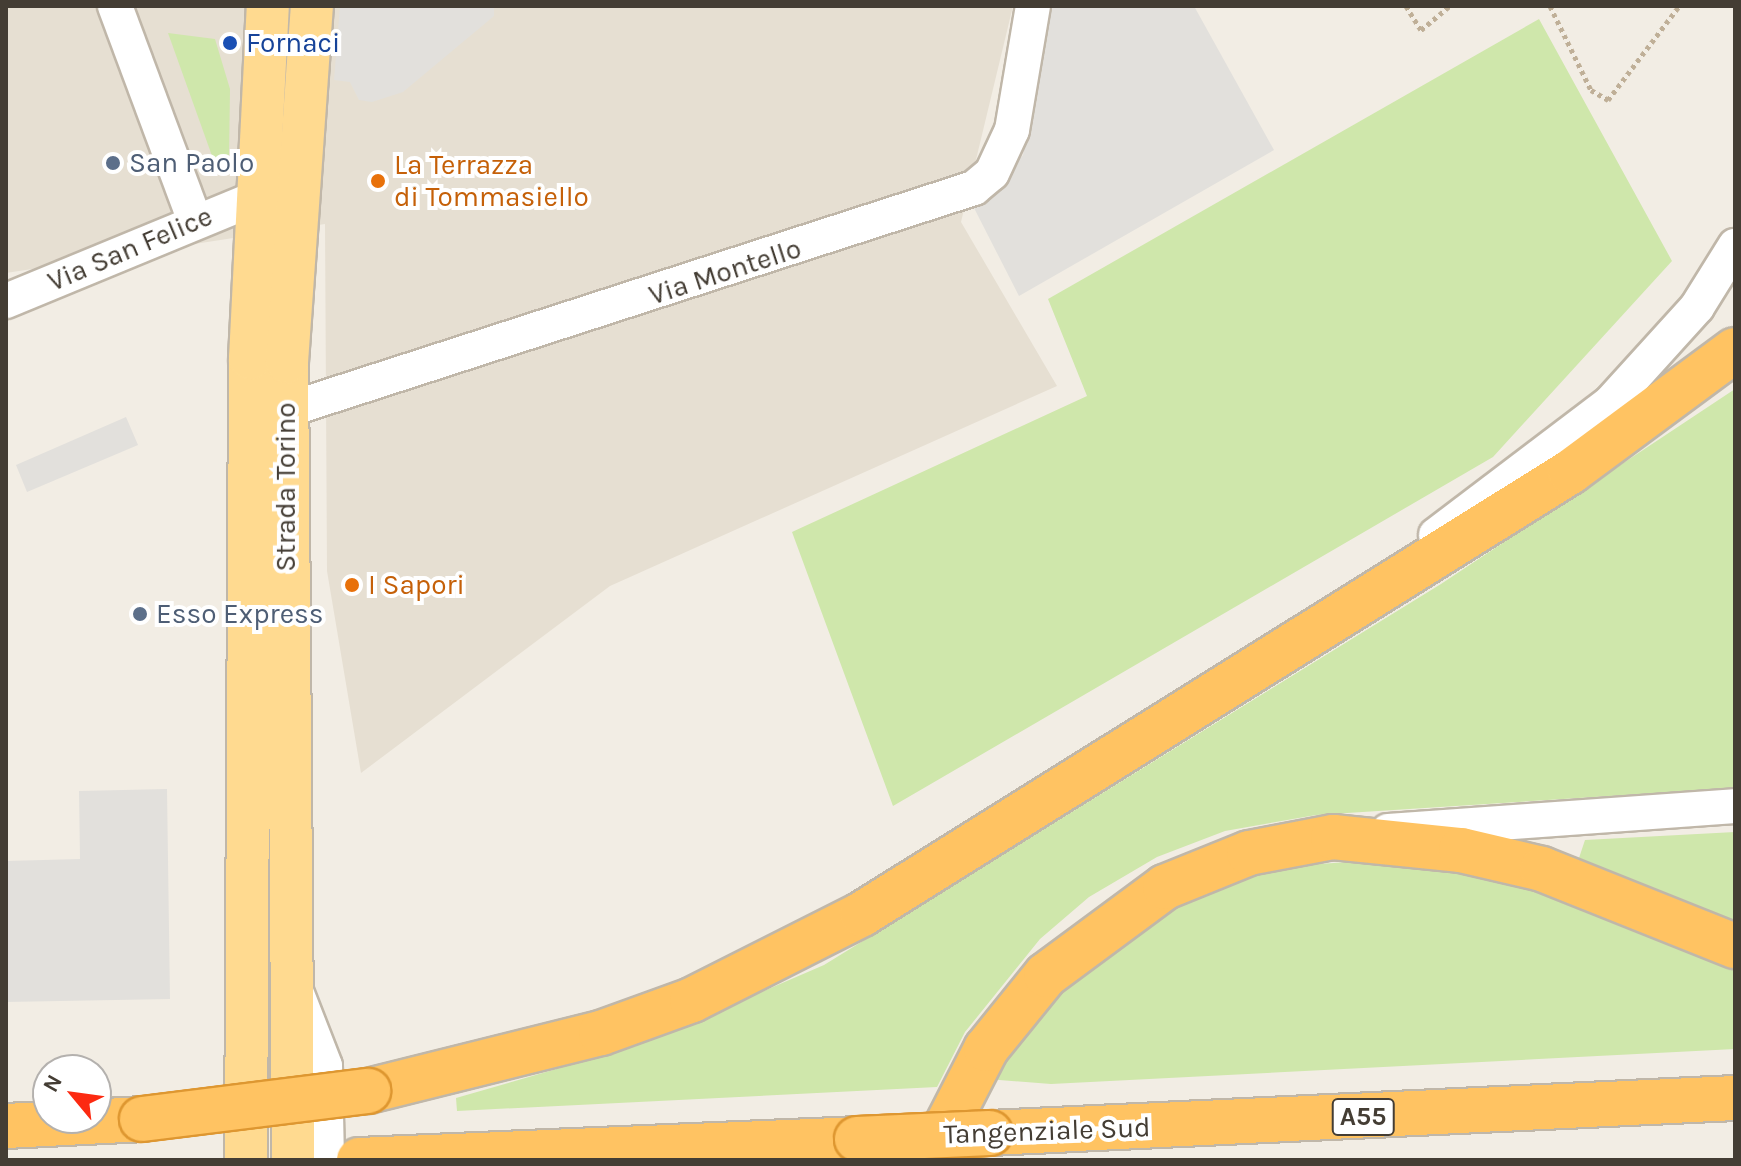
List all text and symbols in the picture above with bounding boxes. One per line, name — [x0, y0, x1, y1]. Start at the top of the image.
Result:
place label: Fornaci — [246, 26, 340, 60]
marker: Fornaci — [221, 34, 239, 52]
place label: San Paolo — [129, 146, 254, 180]
place label: La Terrazza di Tommasiello — [394, 148, 589, 214]
marker: San Paolo — [104, 154, 122, 172]
marker: La Terrazza di Tommasiello — [369, 172, 387, 190]
street label: Via San Felice — [43, 199, 217, 299]
street label: Via Montello — [645, 232, 805, 312]
street label: Strada Torino — [269, 402, 303, 572]
place label: I Sapori — [368, 568, 465, 602]
marker: I Sapori — [343, 576, 361, 594]
place label: Esso Express — [156, 597, 323, 631]
marker: Esso Express — [131, 605, 149, 623]
north arrow — [32, 1054, 112, 1134]
text: N — [38, 1070, 68, 1097]
road number: A55 — [1331, 1095, 1395, 1139]
street label: Tangenziale Sud — [943, 1111, 1151, 1151]

